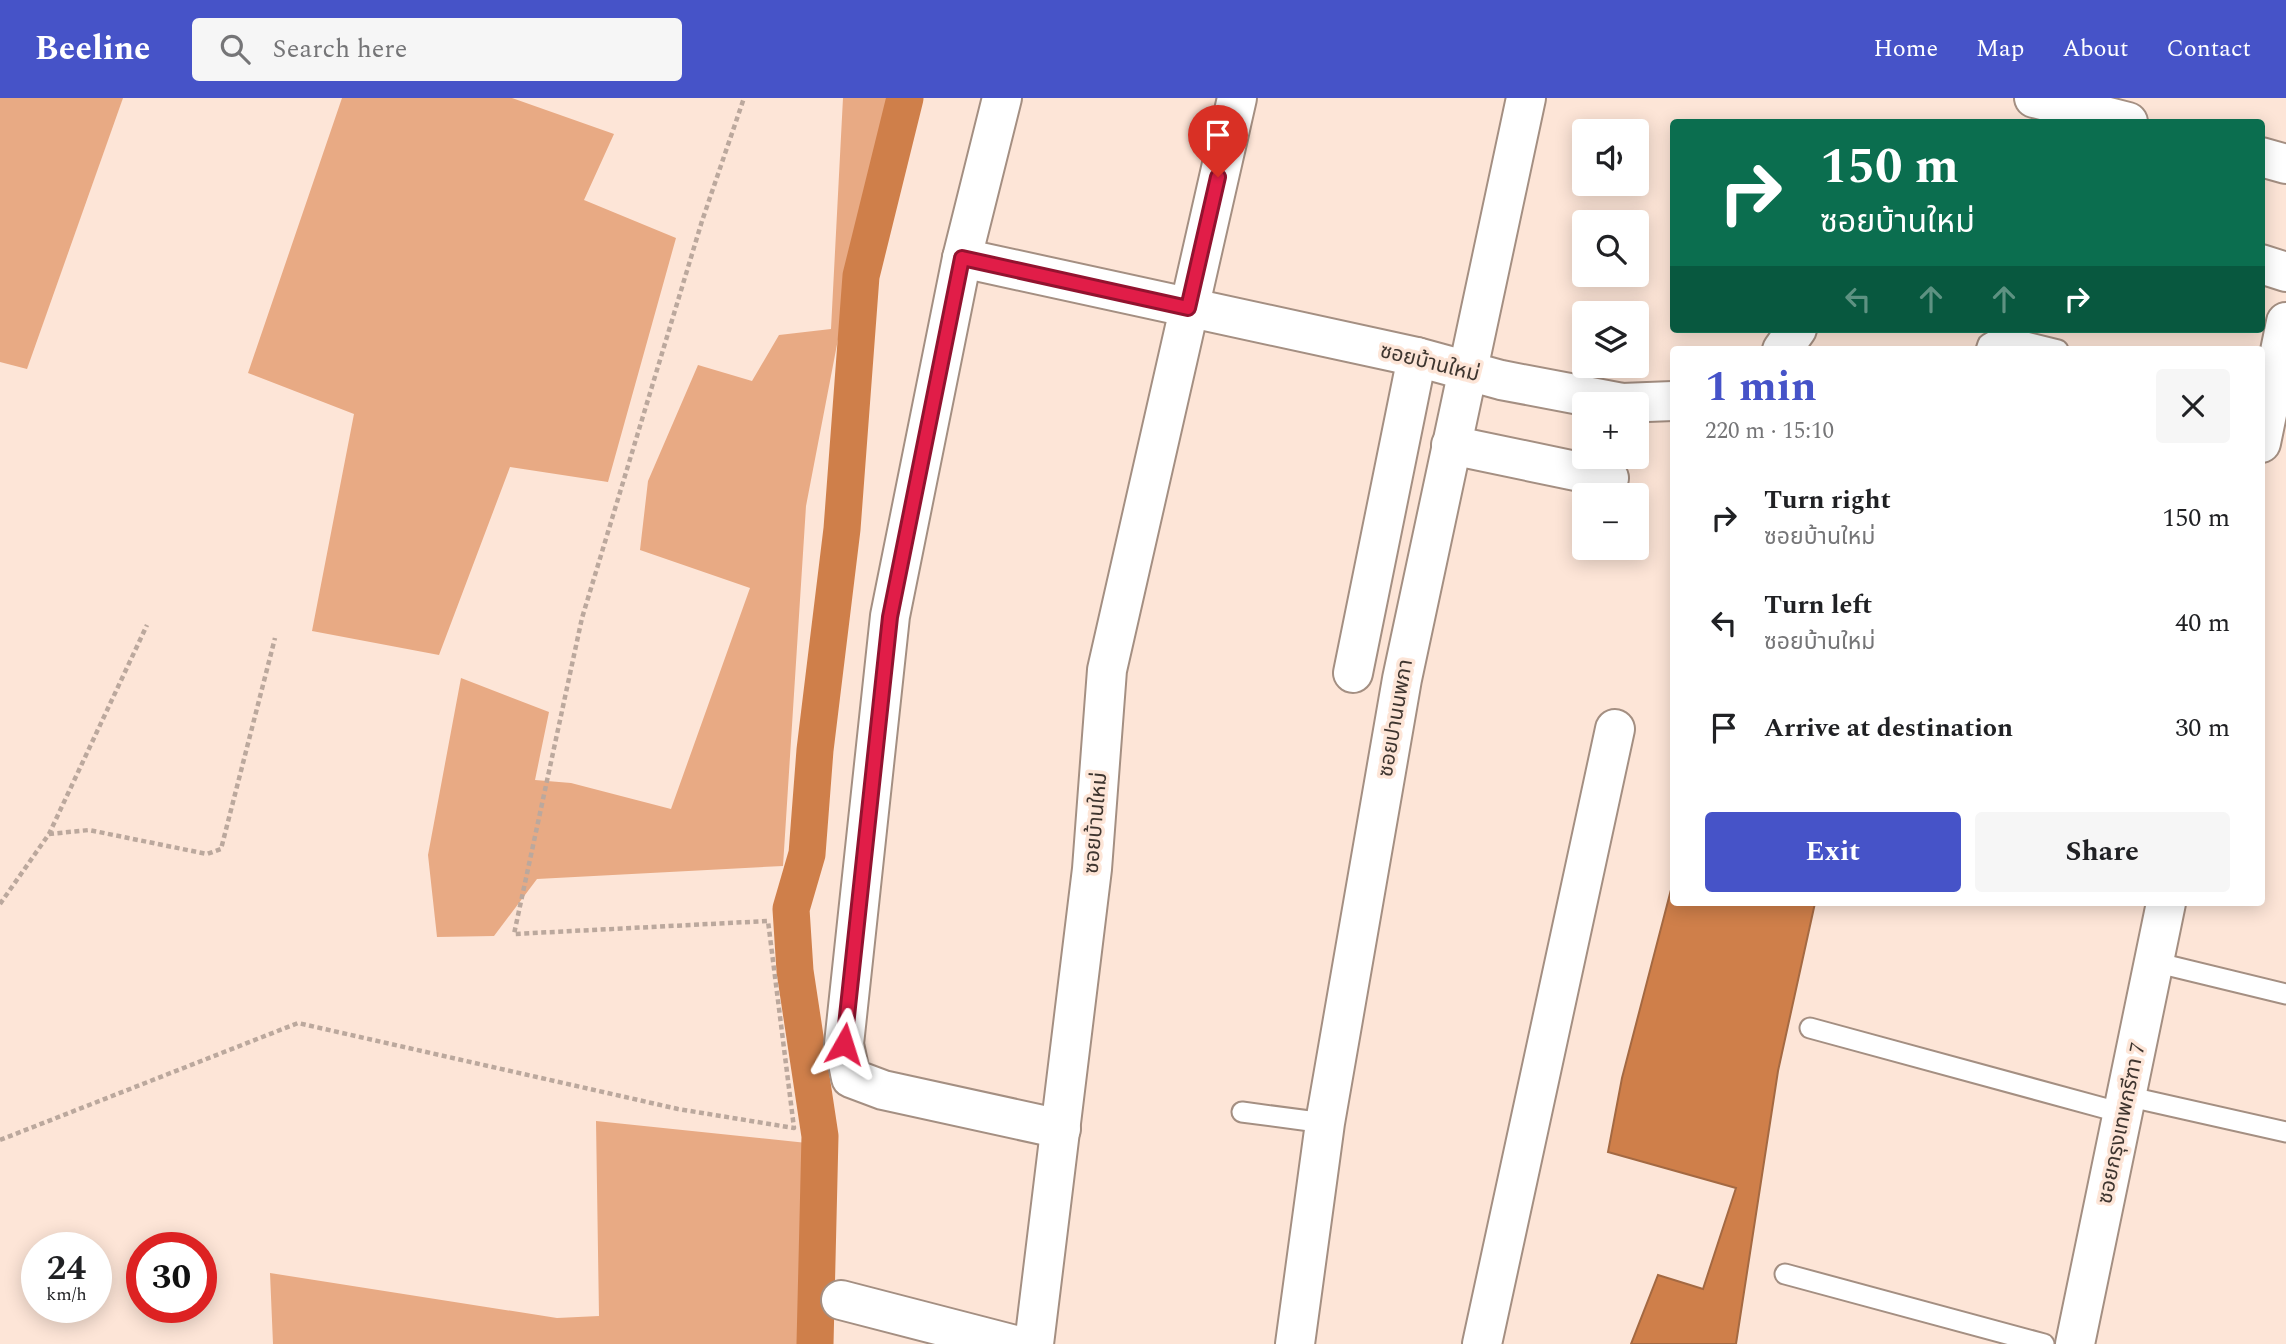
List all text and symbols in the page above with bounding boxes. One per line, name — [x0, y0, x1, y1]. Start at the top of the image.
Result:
search box — [192, 18, 682, 81]
text: Beeline — [35, 24, 150, 74]
text: Search here — [272, 29, 407, 69]
icon: search — [216, 30, 254, 68]
text: Home — [1873, 31, 1938, 67]
text: Map — [1976, 31, 2024, 67]
text: About — [2062, 31, 2128, 67]
text: Contact — [2166, 31, 2251, 67]
pin — [1188, 105, 1248, 177]
icon: arrive — [1199, 116, 1237, 154]
map controls — [1572, 119, 1649, 560]
button: sound — [1572, 119, 1649, 196]
text: 150 m — [1820, 130, 1959, 205]
icon: right — [1705, 147, 1796, 238]
text: ซอยบ้านใหม่ — [1820, 198, 1975, 247]
button: search — [1572, 210, 1649, 287]
icon: left — [1839, 280, 1877, 318]
icon: ahead — [1912, 280, 1950, 318]
icon: ahead — [1985, 280, 2023, 318]
icon: right — [2058, 280, 2096, 318]
button: layers — [1572, 301, 1649, 378]
street label: ซอยบ้านใหม่ — [1377, 335, 1483, 391]
text: 1 min — [1705, 356, 1817, 419]
button: close — [2156, 369, 2230, 443]
button: + — [1572, 392, 1649, 469]
text: 220 m · 15:10 — [1705, 414, 1834, 449]
text: Turn right — [1764, 480, 1891, 520]
button: − — [1572, 483, 1649, 560]
text: 150 m — [2162, 498, 2230, 538]
icon: right — [1705, 499, 1743, 537]
text: ซอยบ้านใหม่ — [1764, 520, 1875, 555]
text: Turn left — [1764, 585, 1872, 625]
text: 40 m — [2175, 603, 2230, 643]
icon: left — [1705, 604, 1743, 642]
text: ซอยบ้านใหม่ — [1764, 625, 1875, 660]
street label: ซอยปานนพภา — [1370, 657, 1422, 780]
text: Arrive at destination — [1764, 708, 2013, 748]
text: 30 m — [2175, 708, 2230, 748]
icon: arrive — [1705, 709, 1743, 747]
street label: ซอยบ้านใหม่ — [1076, 771, 1116, 875]
button: Exit — [1705, 812, 1961, 892]
button: Share — [1975, 812, 2230, 892]
position arrow — [807, 1007, 881, 1081]
street label: ซอยกรุงเทพกรีฑา 7 — [2089, 1040, 2155, 1207]
speed limit sign: 30 — [126, 1232, 217, 1323]
text: 24 — [47, 1242, 86, 1295]
text: km/h — [46, 1281, 87, 1308]

